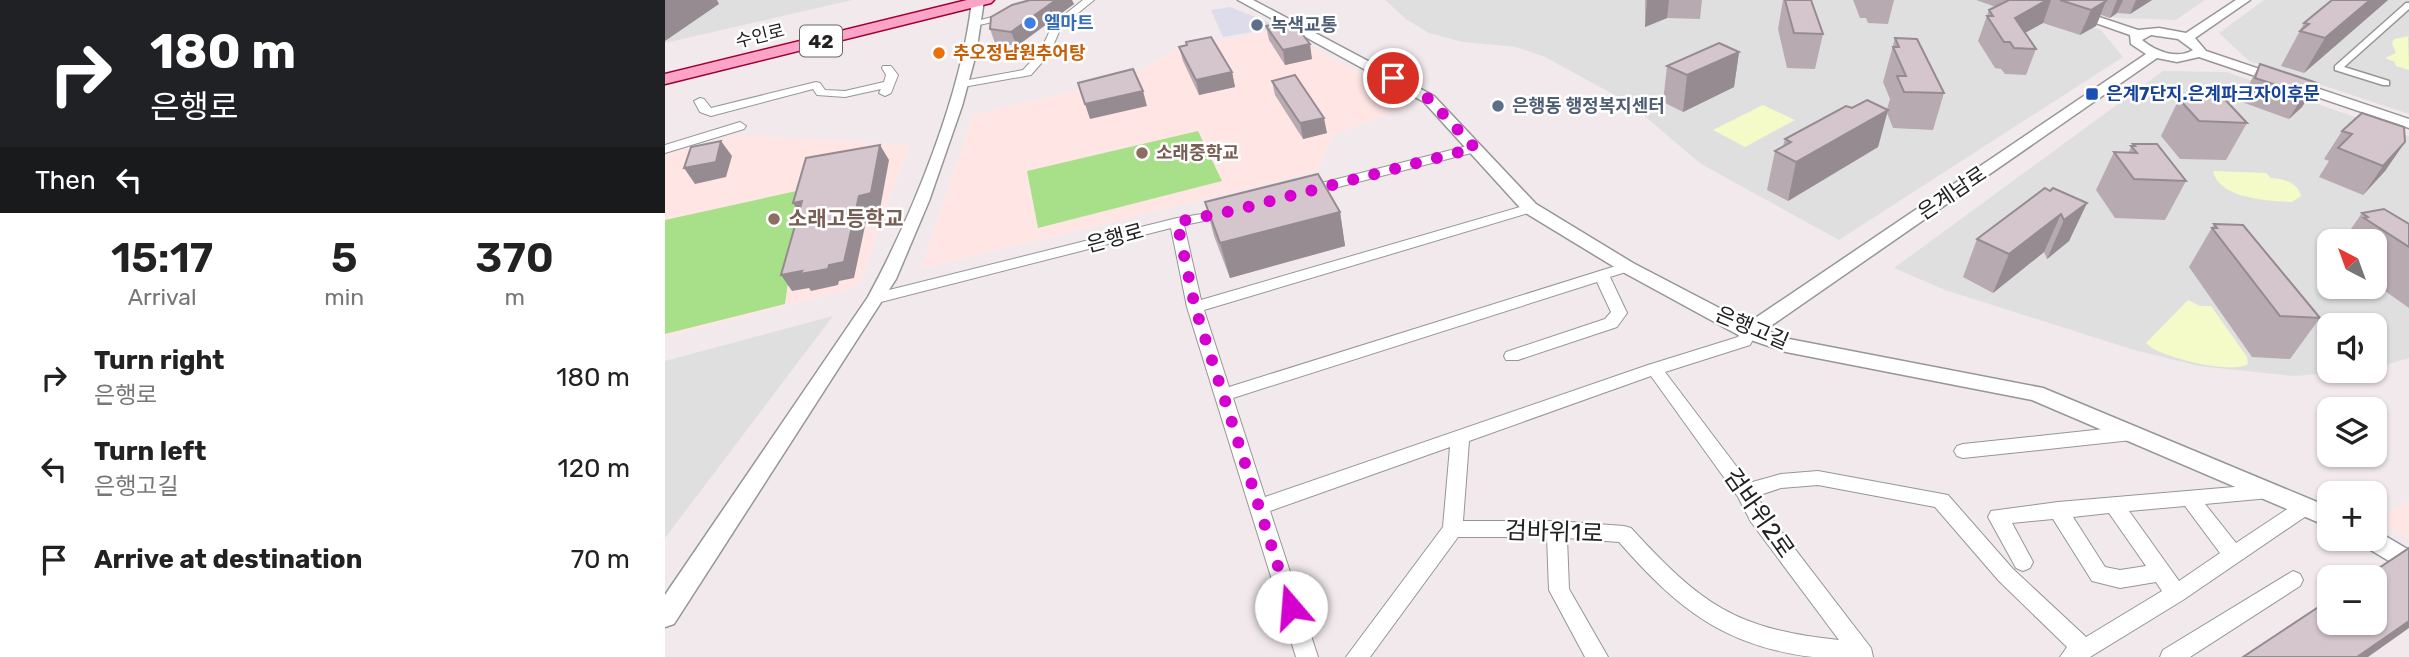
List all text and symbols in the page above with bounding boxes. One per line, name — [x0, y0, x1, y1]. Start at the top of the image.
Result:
place label: 엘마트 — [1044, 12, 1094, 34]
place label: 녹색교통 — [1271, 14, 1337, 36]
marker: 엘마트 — [1022, 15, 1038, 31]
marker: 녹색교통 — [1249, 17, 1265, 33]
street label: 수인로 — [733, 19, 787, 53]
text: 180 m — [150, 22, 296, 80]
road number: 42 — [800, 25, 842, 56]
icon: right — [35, 28, 126, 119]
place label: 추오정남원추어탕 — [953, 42, 1086, 64]
marker: 추오정남원추어탕 — [931, 45, 947, 61]
pin — [1363, 48, 1423, 108]
icon: arrive — [1374, 59, 1412, 97]
place label: 은계7단지.은계파크자이후문 — [2106, 83, 2320, 105]
marker: 은계7단지.은계파크자이후문 — [2084, 86, 2100, 102]
text: 은행로 — [150, 88, 238, 126]
place label: 은행동 행정복지센터 — [1512, 95, 1665, 117]
marker: 은행동 행정복지센터 — [1490, 98, 1506, 114]
place label: 소래중학교 — [1156, 142, 1239, 164]
marker: 소래중학교 — [1134, 145, 1150, 161]
icon: left — [110, 161, 148, 199]
street label: 은계남로 — [1913, 161, 1991, 225]
text: Then — [35, 165, 96, 196]
place label: 소래고등학교 — [788, 206, 904, 231]
marker: 소래고등학교 — [766, 211, 782, 227]
street label: 은행로 — [1084, 218, 1146, 257]
north arrow — [2317, 229, 2387, 299]
map controls — [2317, 229, 2387, 635]
text: 15:17 — [111, 233, 213, 283]
text: 5 — [331, 233, 358, 283]
text: 370 — [475, 233, 554, 283]
text: Arrival — [128, 283, 197, 311]
text: min — [324, 283, 364, 311]
text: m — [504, 283, 525, 311]
street label: 은행고길 — [1712, 301, 1793, 354]
button: sound — [2317, 313, 2387, 383]
text: Turn right — [94, 345, 224, 376]
icon: right — [35, 359, 73, 397]
text: 180 m — [556, 362, 630, 393]
text: 은행로 — [94, 381, 157, 409]
button: layers — [2317, 397, 2387, 467]
text: Turn left — [94, 436, 206, 467]
icon: left — [35, 450, 73, 488]
text: 120 m — [558, 453, 630, 484]
street label: 검바위2로 — [1718, 463, 1800, 563]
text: 은행고길 — [94, 472, 179, 500]
button: + — [2317, 481, 2387, 551]
street label: 검바위1로 — [1504, 516, 1604, 548]
icon: arrive — [35, 541, 73, 579]
text: Arrive at destination — [94, 544, 362, 575]
text: 70 m — [571, 544, 630, 575]
button: − — [2317, 565, 2387, 635]
position arrow — [1254, 570, 1328, 644]

